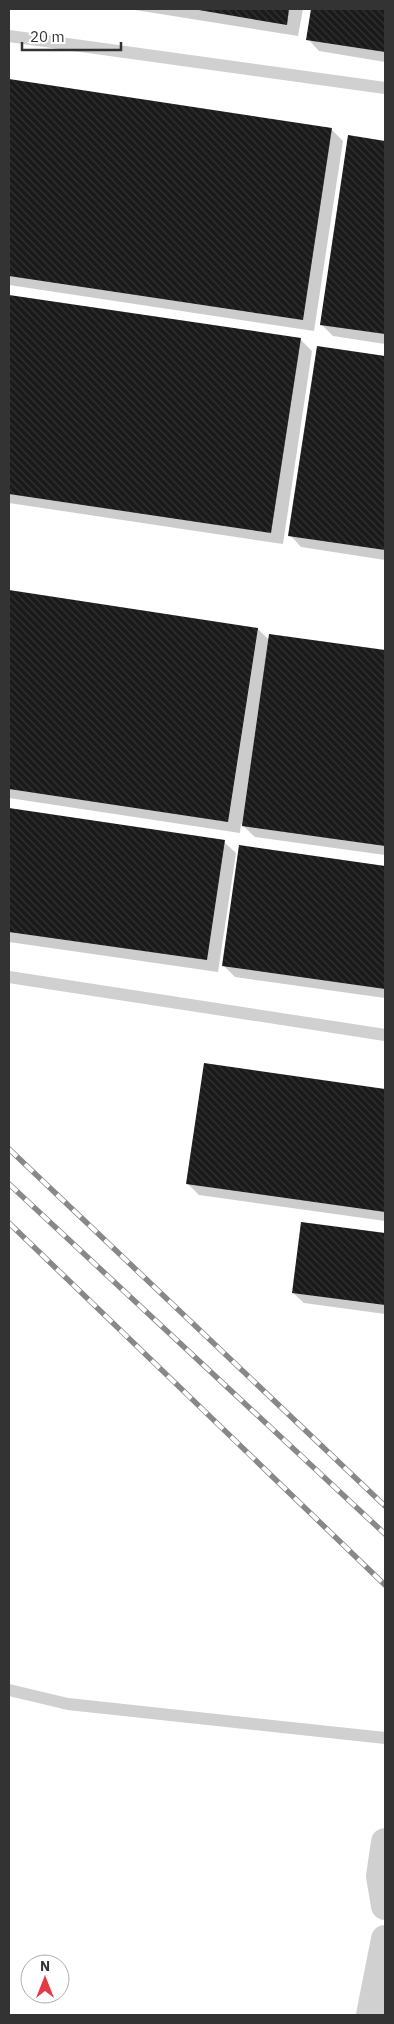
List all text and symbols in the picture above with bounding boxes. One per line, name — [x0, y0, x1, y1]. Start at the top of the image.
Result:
scale bar — [22, 20, 121, 52]
text: 20 m — [30, 27, 65, 46]
north arrow — [20, 1954, 70, 2004]
text: N — [40, 1957, 50, 1975]

